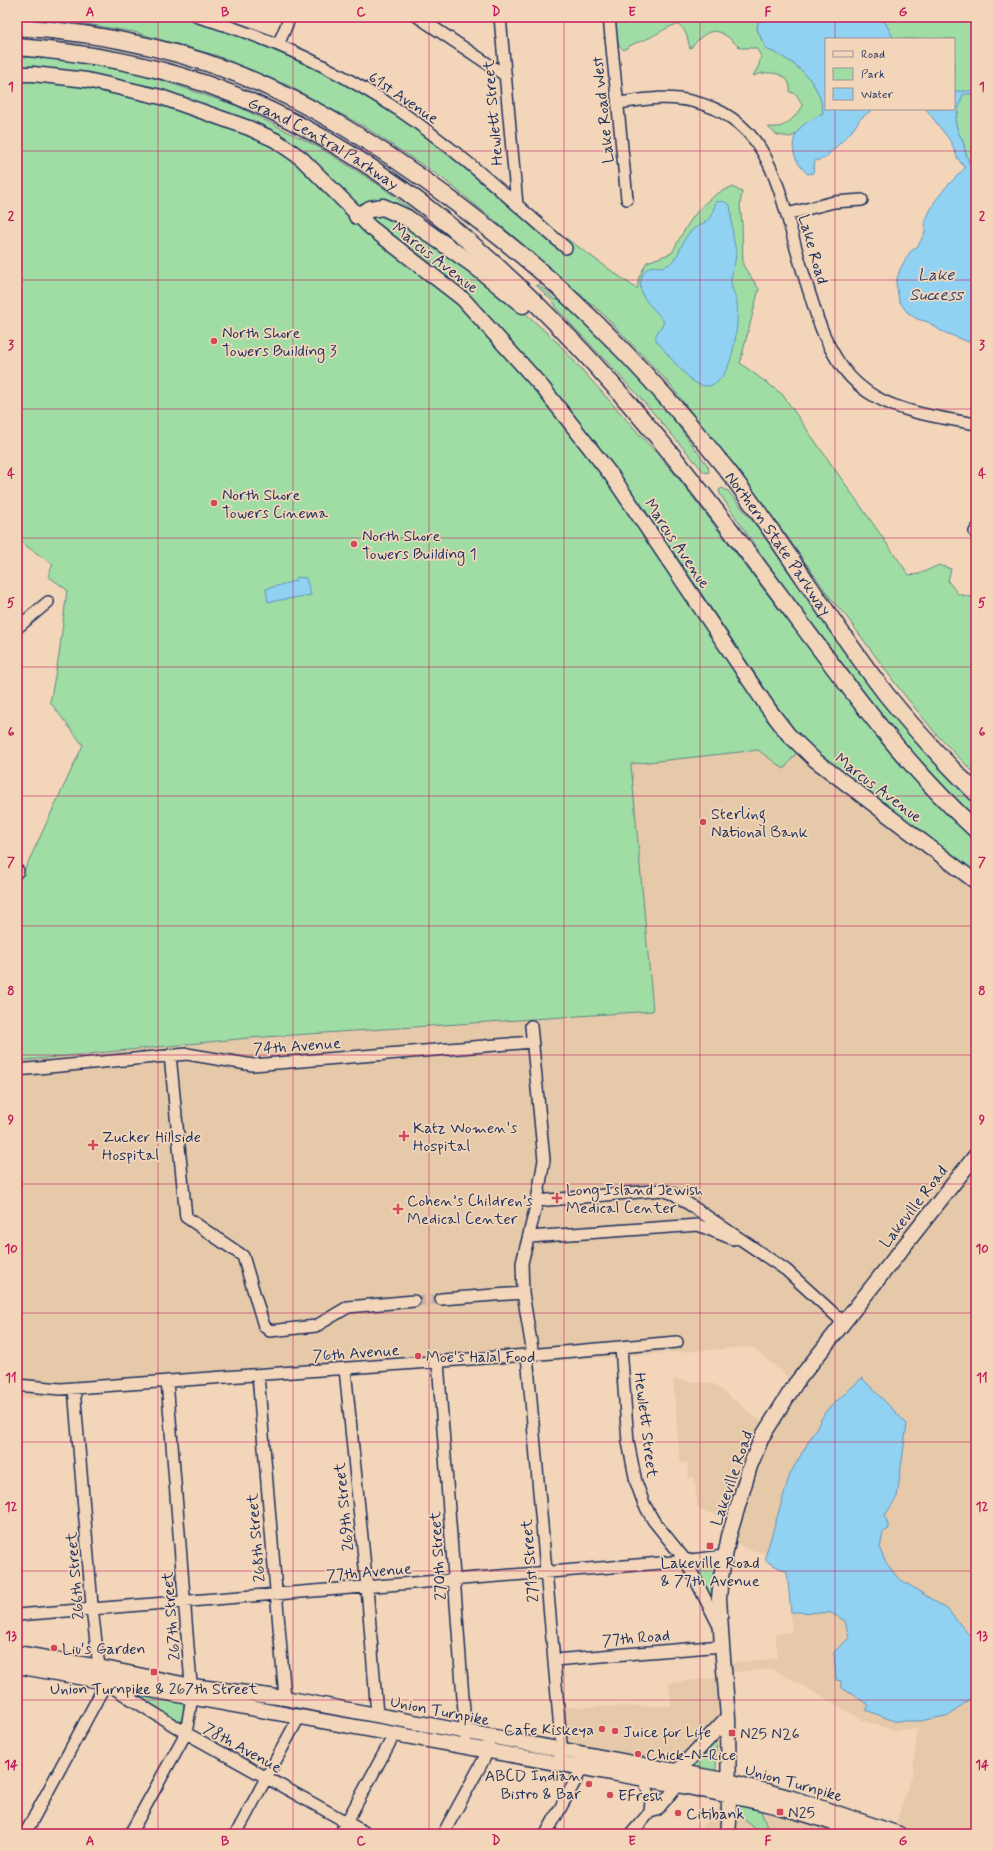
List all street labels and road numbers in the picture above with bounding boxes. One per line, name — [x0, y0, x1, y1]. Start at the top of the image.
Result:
street label: Lake Road West — [587, 55, 620, 164]
street label: Hewlett Street — [478, 59, 509, 167]
street label: 61st Avenue — [364, 67, 443, 130]
street label: Grand Central Parkway — [244, 93, 403, 195]
street label: Lake Road — [793, 212, 832, 287]
street label: Marcus Avenue — [388, 218, 483, 299]
street label: Northern State Parkway — [720, 468, 835, 620]
street label: Marcus Avenue — [639, 495, 715, 593]
street label: Marcus Avenue — [830, 748, 926, 828]
street label: 74th Avenue — [253, 1033, 342, 1060]
street label: Lakeville Road — [875, 1161, 953, 1252]
street label: 76th Avenue — [312, 1340, 400, 1367]
street label: Hewlett Street — [629, 1371, 662, 1480]
street label: Lakeville Road — [706, 1428, 758, 1529]
street label: 269th Street — [329, 1461, 360, 1552]
street label: 268th Street — [242, 1492, 271, 1583]
street label: 270th Street — [425, 1510, 452, 1601]
street label: 271st Street — [516, 1518, 545, 1603]
street label: 266th Street — [61, 1531, 90, 1621]
street label: 77th Avenue — [326, 1558, 413, 1587]
street label: 267th Street — [157, 1570, 186, 1661]
street label: 77th Road — [602, 1625, 671, 1652]
street label: Union Turnpike — [388, 1692, 492, 1731]
street label: 78th Avenue — [199, 1718, 285, 1779]
street label: Union Turnpike — [742, 1759, 845, 1808]

